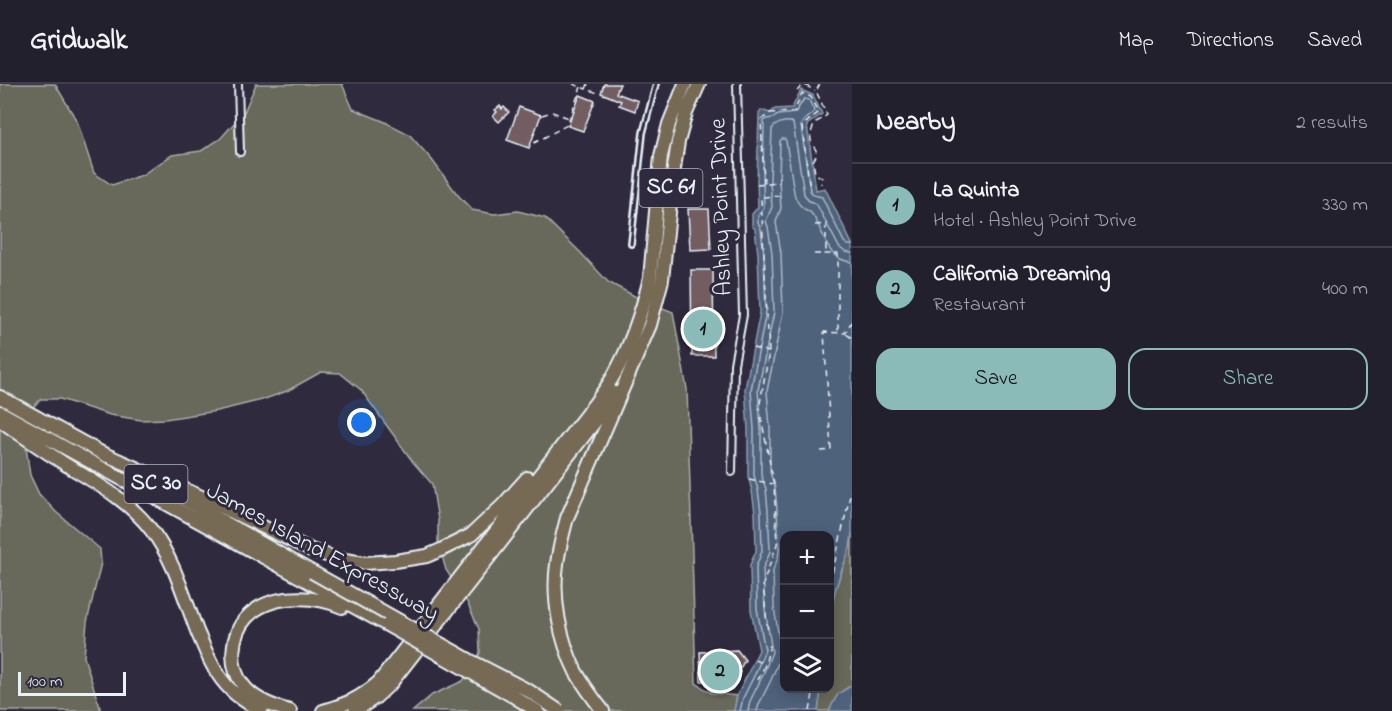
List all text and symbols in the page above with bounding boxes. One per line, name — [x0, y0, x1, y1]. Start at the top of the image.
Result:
text: Gridwalk — [30, 21, 127, 62]
text: Map — [1118, 26, 1154, 56]
text: Directions — [1187, 26, 1274, 56]
text: Saved — [1307, 26, 1362, 56]
text: Nearby — [876, 104, 955, 142]
text: 2 results — [1296, 109, 1368, 138]
street label: Ashley Point Drive — [701, 117, 744, 296]
road number: SC 61 — [640, 169, 702, 207]
text: La Quinta — [933, 175, 1019, 207]
text: 1 — [892, 191, 899, 220]
text: 330 m — [1322, 191, 1368, 220]
text: Hotel · Ashley Point Drive — [933, 207, 1136, 236]
text: California Dreaming — [933, 259, 1110, 291]
text: 2 — [891, 275, 900, 304]
text: 400 m — [1322, 275, 1368, 304]
text: Restaurant — [933, 291, 1026, 320]
pin: 1 — [684, 306, 722, 352]
button: Save — [876, 348, 1116, 410]
button: Share — [1128, 348, 1368, 410]
your location — [347, 408, 376, 437]
road number: SC 30 — [124, 465, 188, 503]
street label: James Island Expressway — [199, 474, 445, 633]
map controls — [780, 531, 834, 693]
button: + — [780, 531, 834, 585]
button: − — [780, 585, 834, 639]
button: layers — [780, 639, 834, 693]
pin: 2 — [700, 648, 740, 694]
scale bar — [18, 669, 126, 696]
text: 100 m — [27, 670, 62, 694]

